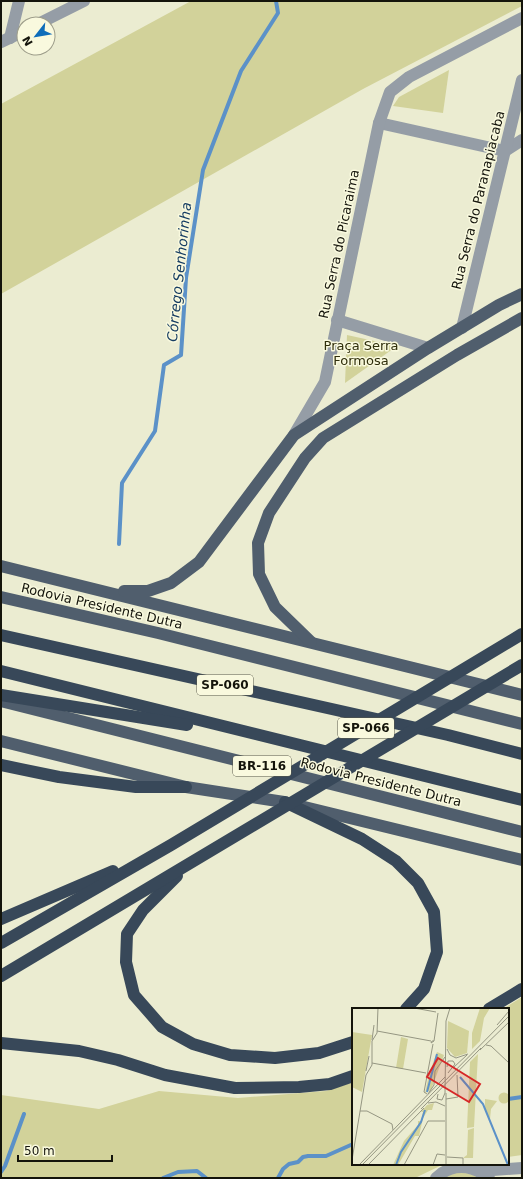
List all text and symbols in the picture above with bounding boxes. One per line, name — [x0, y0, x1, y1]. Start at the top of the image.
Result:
north arrow — [16, 16, 56, 56]
text: N — [20, 34, 36, 48]
street label: Rua Serra do Paranapiacaba — [448, 109, 508, 291]
street label: Rua Serra do Picaraima — [316, 168, 362, 320]
water label: Córrego Senhorinha — [164, 201, 194, 343]
park label: Praça Serra Formosa — [324, 338, 398, 368]
street label: Rodovia Presidente Dutra — [20, 580, 184, 632]
road number: SP-060 — [197, 675, 253, 695]
road number: SP-066 — [338, 718, 394, 738]
street label: Rodovia Presidente Dutra — [299, 755, 463, 809]
road number: BR-116 — [233, 756, 291, 776]
inset map — [352, 1008, 509, 1165]
scale bar — [18, 1137, 112, 1163]
text: 50 m — [24, 1144, 55, 1158]

